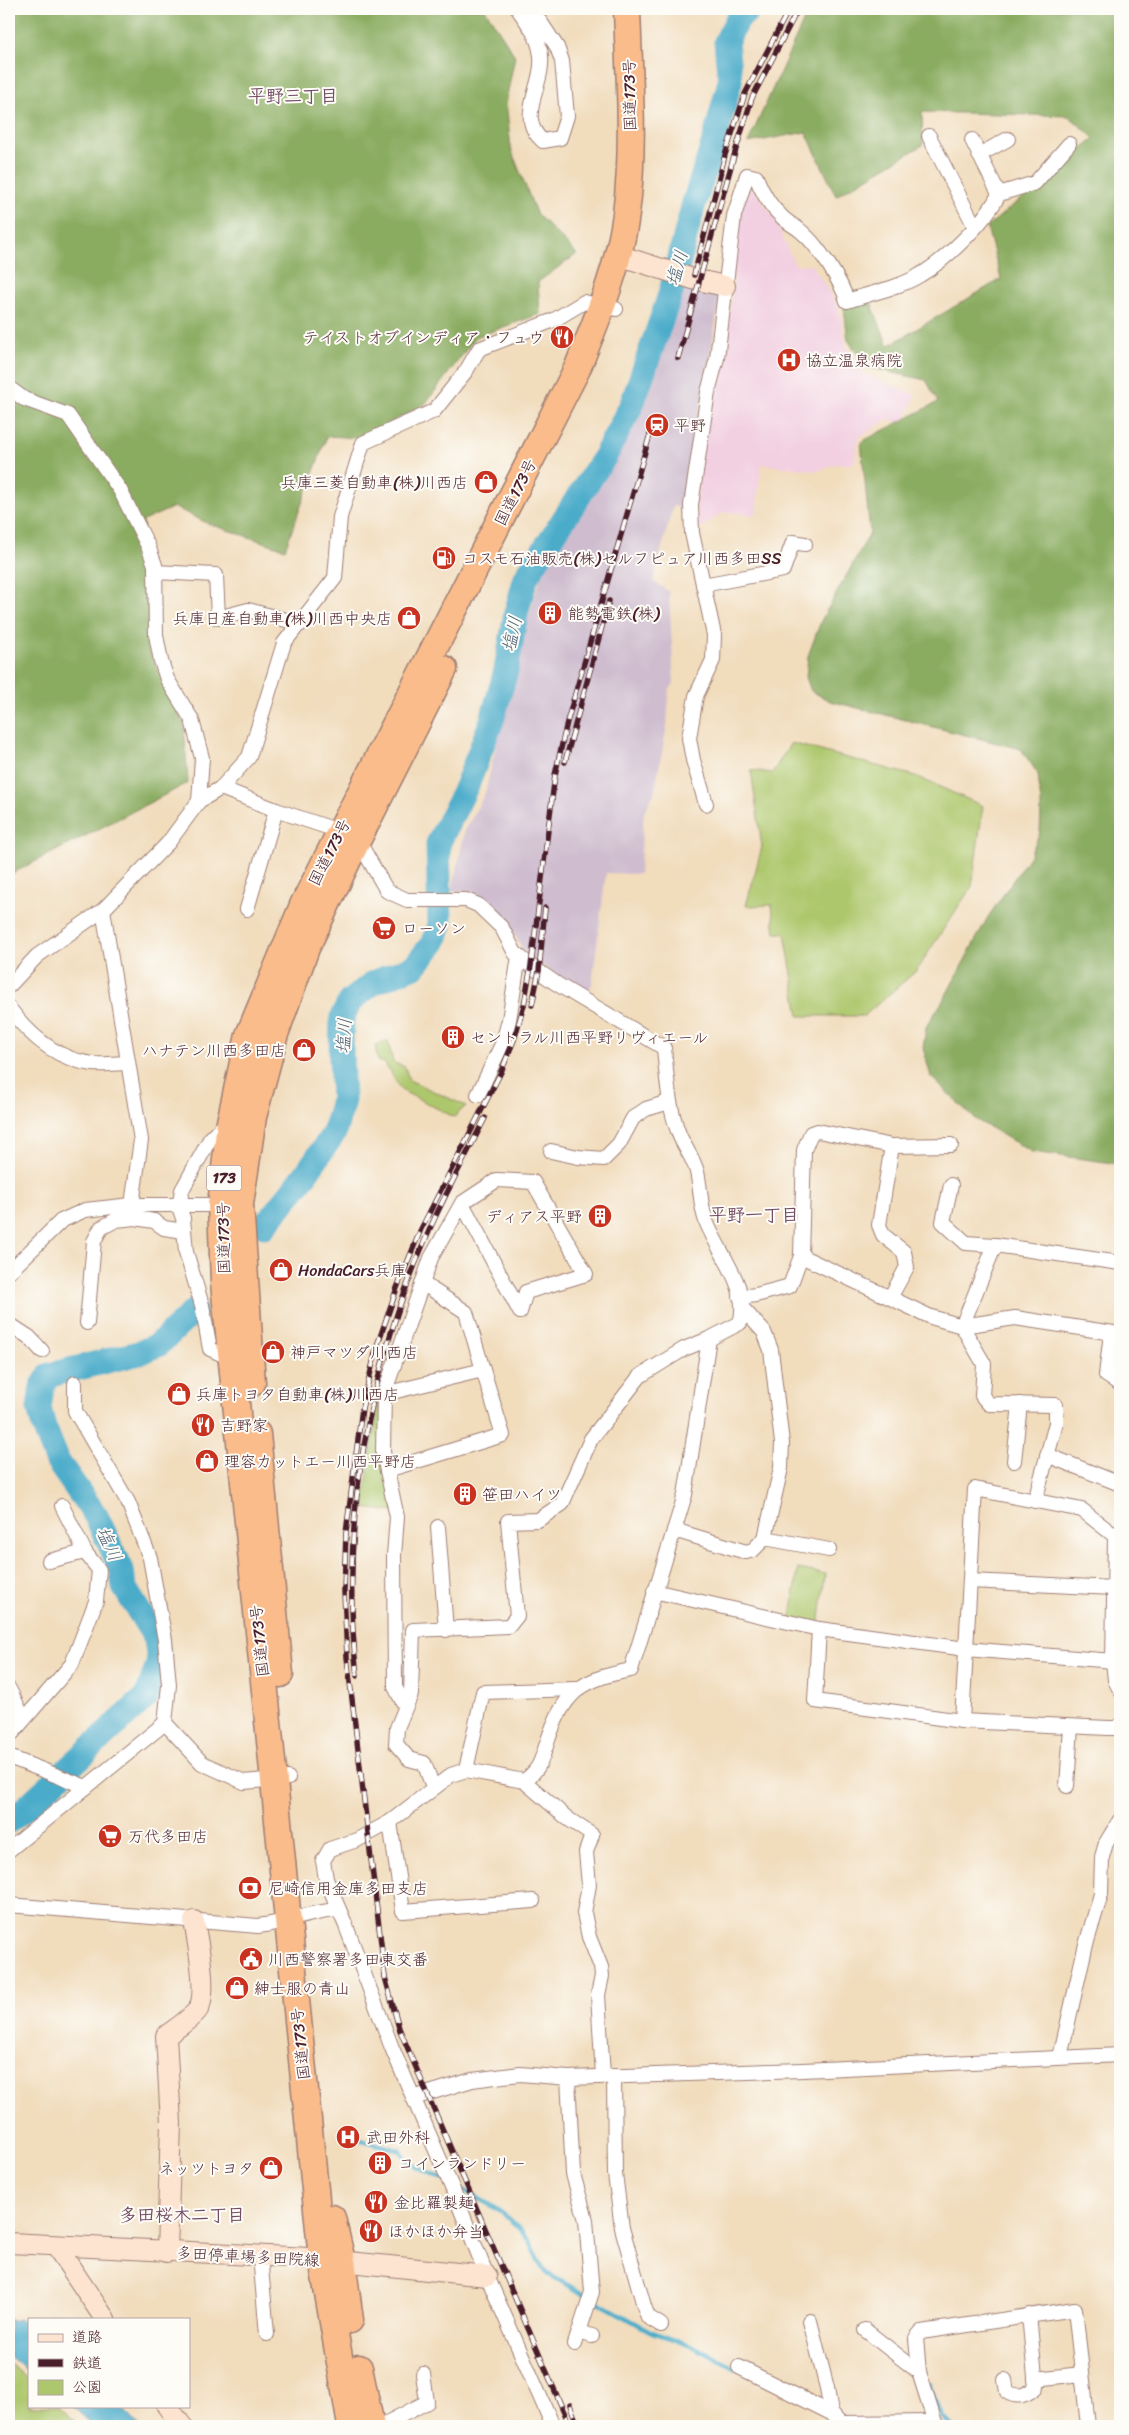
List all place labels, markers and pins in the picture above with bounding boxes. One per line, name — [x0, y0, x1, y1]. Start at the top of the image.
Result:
place label: テイストオブインディア・フュウ — [303, 323, 544, 352]
restaurant icon: テイストオブインディア・フュウ — [549, 324, 575, 350]
place label: 協立温泉病院 — [806, 346, 902, 375]
hospital icon: 協立温泉病院 — [776, 347, 802, 373]
place label: 平野 — [674, 411, 706, 440]
station icon: 平野 — [644, 412, 670, 438]
place label: 兵庫三菱自動車(株)川西店 — [281, 468, 468, 497]
shop icon: 兵庫三菱自動車(株)川西店 — [473, 469, 499, 495]
place label: コスモ石油販売(株)セルフピュア川西多田SS — [462, 544, 781, 573]
fuel station icon: コスモ石油販売(株)セルフピュア川西多田SS — [431, 545, 457, 571]
place label: 能勢電鉄(株) — [568, 599, 661, 628]
building icon: 能勢電鉄(株) — [537, 600, 563, 626]
place label: 兵庫日産自動車(株)川西中央店 — [173, 604, 392, 633]
shop icon: 兵庫日産自動車(株)川西中央店 — [396, 605, 422, 631]
place label: ローソン — [402, 914, 466, 943]
supermarket icon: ローソン — [371, 915, 397, 941]
place label: セントラル川西平野リヴィエール — [470, 1023, 708, 1052]
building icon: セントラル川西平野リヴィエール — [440, 1024, 466, 1050]
place label: ハナテン川西多田店 — [142, 1036, 286, 1065]
shop icon: ハナテン川西多田店 — [291, 1037, 317, 1063]
place label: ディアス平野 — [486, 1202, 582, 1231]
building icon: ディアス平野 — [587, 1203, 613, 1229]
place label: HondaCars兵庫 — [298, 1256, 406, 1285]
shop icon: HondaCars兵庫 — [268, 1257, 294, 1283]
place label: 神戸マツダ川西店 — [290, 1338, 418, 1367]
shop icon: 神戸マツダ川西店 — [260, 1339, 286, 1365]
place label: 兵庫トヨタ自動車(株)川西店 — [196, 1380, 399, 1409]
shop icon: 兵庫トヨタ自動車(株)川西店 — [166, 1381, 192, 1407]
place label: 吉野家 — [220, 1411, 268, 1440]
restaurant icon: 吉野家 — [190, 1412, 216, 1438]
place label: 理容カットエー川西平野店 — [224, 1447, 416, 1476]
shop icon: 理容カットエー川西平野店 — [194, 1448, 220, 1474]
place label: 笹田ハイツ — [482, 1480, 562, 1509]
building icon: 笹田ハイツ — [452, 1481, 478, 1507]
place label: 万代多田店 — [128, 1822, 208, 1851]
supermarket icon: 万代多田店 — [97, 1823, 123, 1849]
place label: 尼崎信用金庫多田支店 — [268, 1874, 428, 1903]
bank icon: 尼崎信用金庫多田支店 — [237, 1875, 263, 1901]
place label: 川西警察署多田東交番 — [268, 1945, 428, 1974]
public building icon: 川西警察署多田東交番 — [238, 1946, 264, 1972]
place label: 紳士服の青山 — [254, 1974, 350, 2003]
shop icon: 紳士服の青山 — [224, 1975, 250, 2001]
place label: 武田外科 — [366, 2123, 430, 2152]
hospital icon: 武田外科 — [335, 2124, 361, 2150]
place label: コインランドリー — [398, 2149, 526, 2178]
building icon: コインランドリー — [367, 2150, 393, 2176]
place label: ネッツトヨタ — [159, 2154, 254, 2183]
shop icon: ネッツトヨタ — [258, 2155, 284, 2181]
place label: 金比羅製麺 — [394, 2188, 474, 2217]
restaurant icon: 金比羅製麺 — [363, 2189, 389, 2215]
place label: ほかほか弁当 — [388, 2217, 484, 2246]
restaurant icon: ほかほか弁当 — [358, 2218, 384, 2244]

